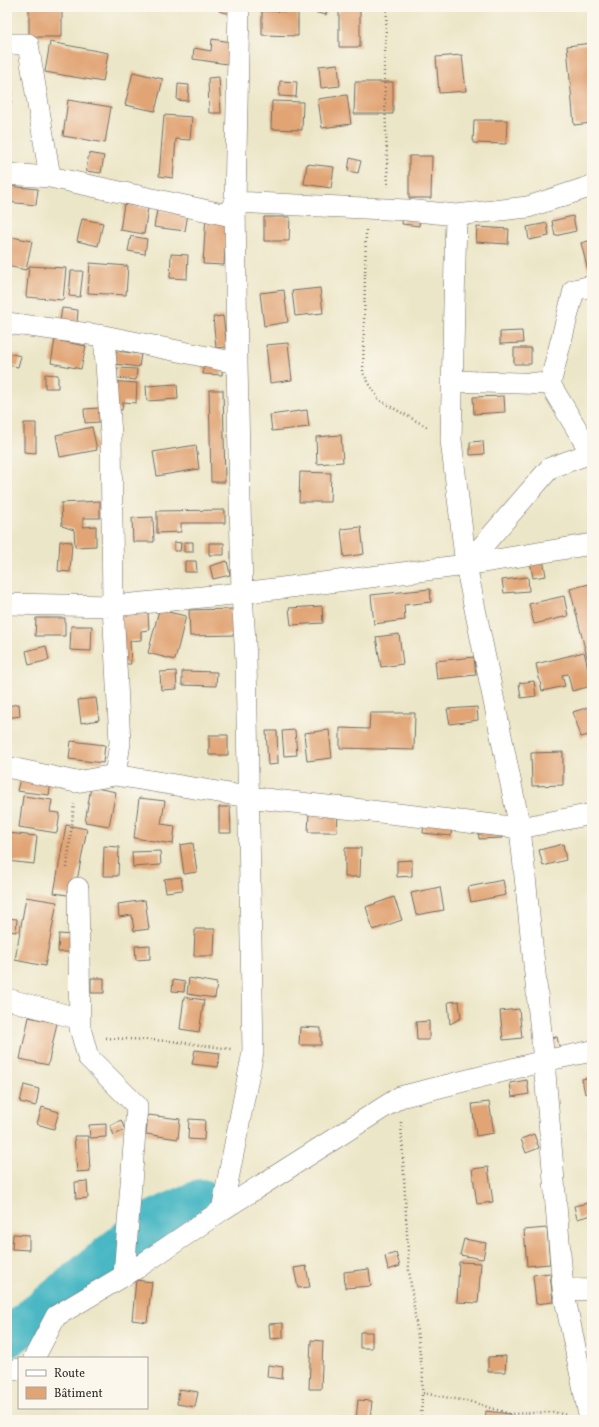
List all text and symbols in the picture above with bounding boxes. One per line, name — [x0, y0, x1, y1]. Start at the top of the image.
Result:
legend — [18, 1357, 148, 1409]
text: Route — [54, 1366, 85, 1382]
text: Bâtiment — [54, 1386, 103, 1402]

